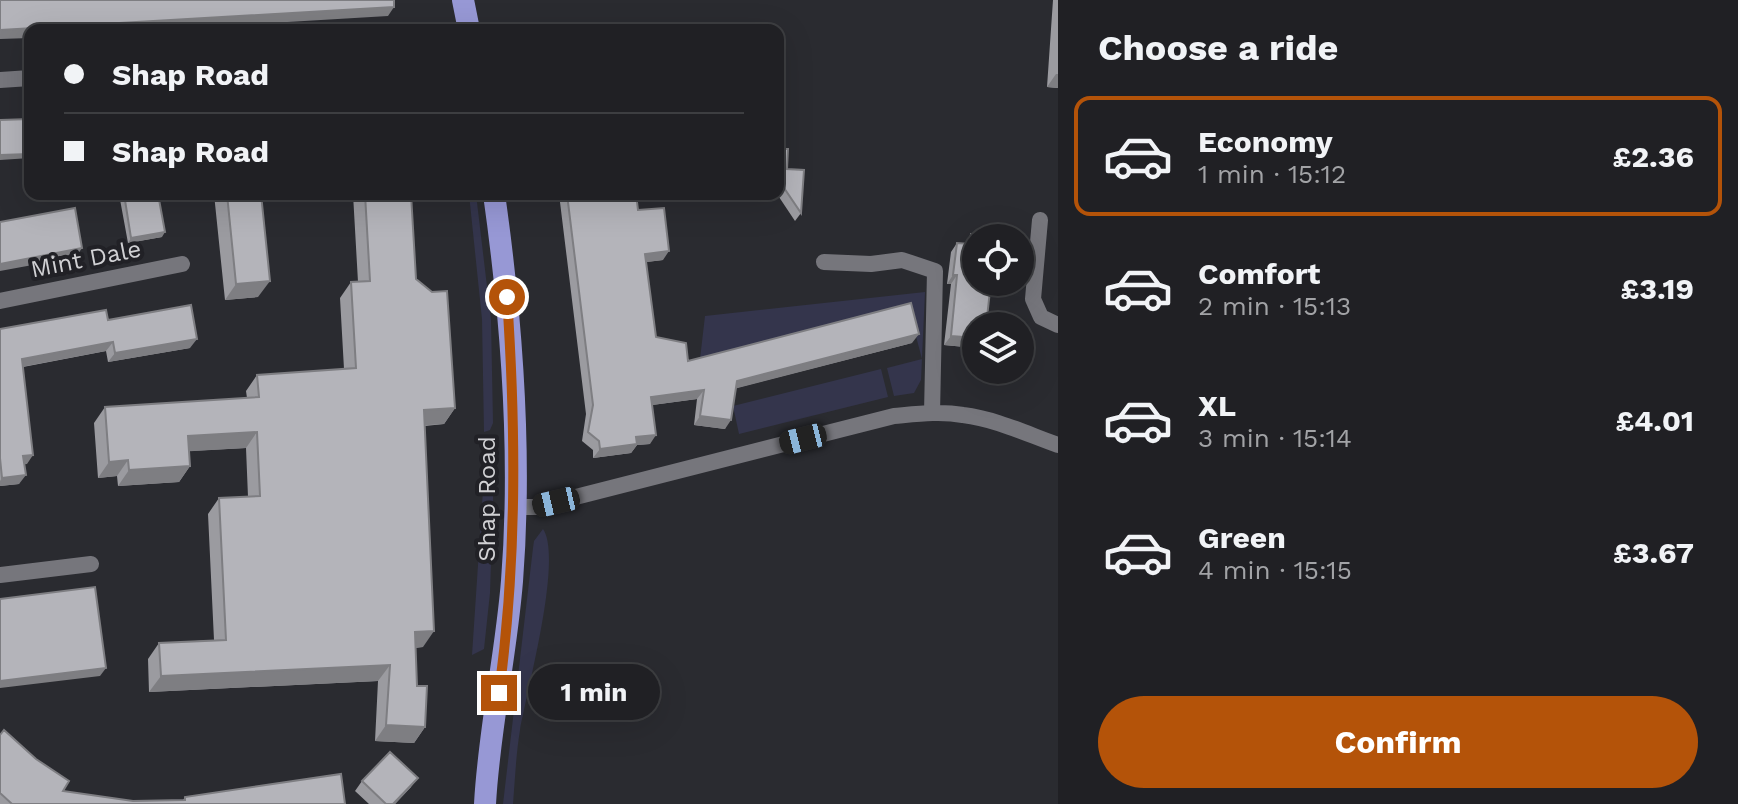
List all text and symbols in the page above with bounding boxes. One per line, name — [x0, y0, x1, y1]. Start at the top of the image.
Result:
text: Choose a ride — [1098, 27, 1338, 69]
text: Shap Road — [112, 57, 269, 92]
icon: car — [1102, 120, 1174, 192]
text: Economy — [1198, 124, 1333, 159]
text: Shap Road — [112, 134, 269, 169]
text: £2.36 — [1613, 139, 1694, 174]
text: 1 min · 15:12 — [1198, 159, 1346, 189]
map controls — [962, 224, 1034, 384]
button: locate — [962, 224, 1034, 296]
street label: Mint Dale — [28, 235, 144, 283]
icon: car — [1102, 252, 1174, 324]
text: Comfort — [1198, 256, 1320, 291]
text: £3.19 — [1621, 271, 1694, 306]
route start — [489, 279, 525, 315]
text: 2 min · 15:13 — [1198, 291, 1351, 321]
button: layers — [962, 312, 1034, 384]
icon: car — [1102, 384, 1174, 456]
text: XL — [1198, 388, 1236, 423]
text: £4.01 — [1615, 403, 1694, 438]
car — [777, 422, 829, 456]
text: 3 min · 15:14 — [1198, 423, 1352, 453]
street label: Shap Road — [473, 436, 501, 562]
car — [530, 485, 582, 519]
icon: car — [1102, 516, 1174, 588]
text: Green — [1198, 520, 1286, 555]
text: £3.67 — [1613, 535, 1694, 570]
text: 4 min · 15:15 — [1198, 555, 1352, 585]
callout: 1 min — [527, 665, 659, 721]
route end — [481, 675, 517, 711]
text: 1 min — [561, 677, 627, 707]
button: Confirm — [1098, 696, 1698, 788]

